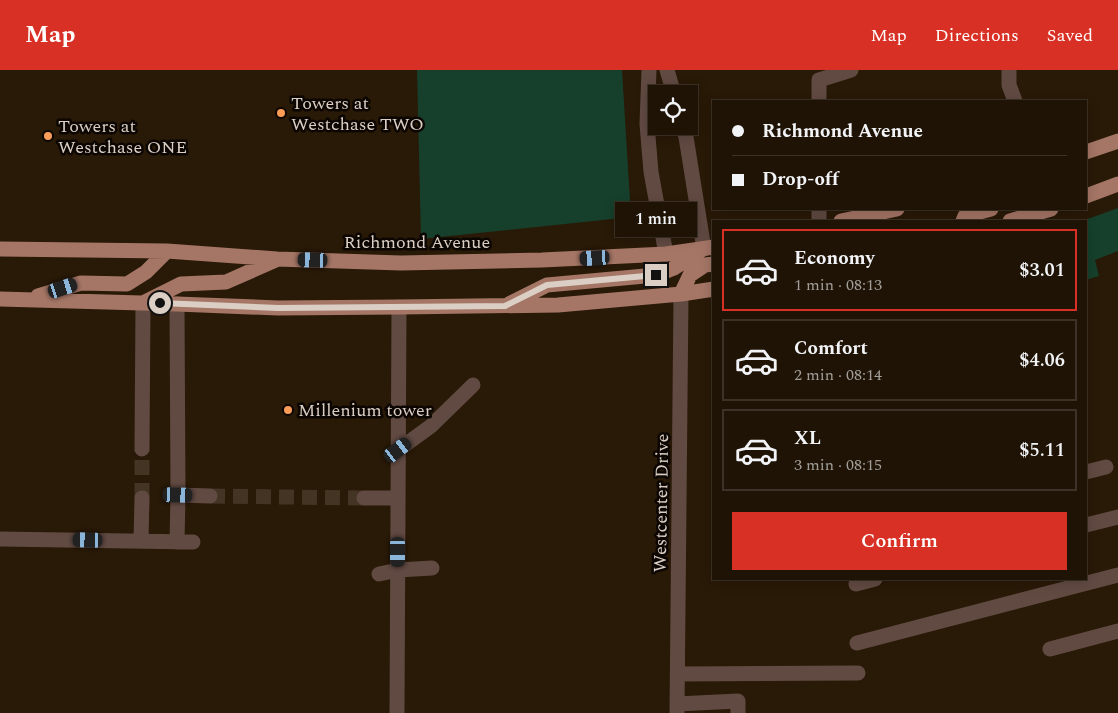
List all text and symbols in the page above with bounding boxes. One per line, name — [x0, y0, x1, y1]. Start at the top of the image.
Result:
text: Map — [25, 17, 75, 53]
text: Map — [871, 22, 907, 49]
text: Directions — [935, 22, 1019, 49]
text: Saved — [1047, 22, 1093, 49]
map controls — [648, 85, 698, 135]
button: locate — [648, 85, 698, 135]
place label: Towers at Westchase TWO — [291, 90, 424, 138]
marker: Towers at Westchase TWO — [275, 107, 287, 119]
place label: Towers at Westchase ONE — [58, 113, 187, 161]
text: Richmond Avenue — [762, 117, 923, 146]
marker: Towers at Westchase ONE — [42, 130, 54, 142]
text: Drop-off — [762, 165, 839, 194]
callout: 1 min — [615, 202, 697, 238]
text: 1 min — [635, 207, 677, 231]
street label: Richmond Avenue — [344, 229, 490, 256]
text: Economy — [794, 244, 875, 273]
icon: car — [734, 248, 779, 293]
car — [579, 250, 610, 266]
car — [297, 252, 328, 268]
text: $3.01 — [1019, 256, 1065, 285]
route end — [645, 264, 667, 286]
text: 1 min · 08:13 — [794, 273, 882, 297]
car — [46, 276, 79, 300]
route start — [149, 292, 171, 314]
text: Comfort — [794, 334, 868, 363]
icon: car — [734, 338, 779, 383]
text: $4.06 — [1019, 346, 1065, 375]
text: 2 min · 08:14 — [794, 363, 882, 387]
place label: Millenium tower — [298, 397, 432, 424]
marker: Millenium tower — [282, 404, 294, 416]
text: XL — [794, 424, 821, 453]
icon: car — [734, 428, 779, 473]
street label: Westcenter Drive — [647, 433, 676, 573]
car — [381, 435, 414, 465]
text: $5.11 — [1019, 436, 1065, 465]
text: 3 min · 08:15 — [794, 453, 882, 477]
car — [162, 487, 193, 503]
button: Confirm — [732, 512, 1067, 570]
car — [72, 532, 103, 548]
car — [390, 537, 405, 567]

